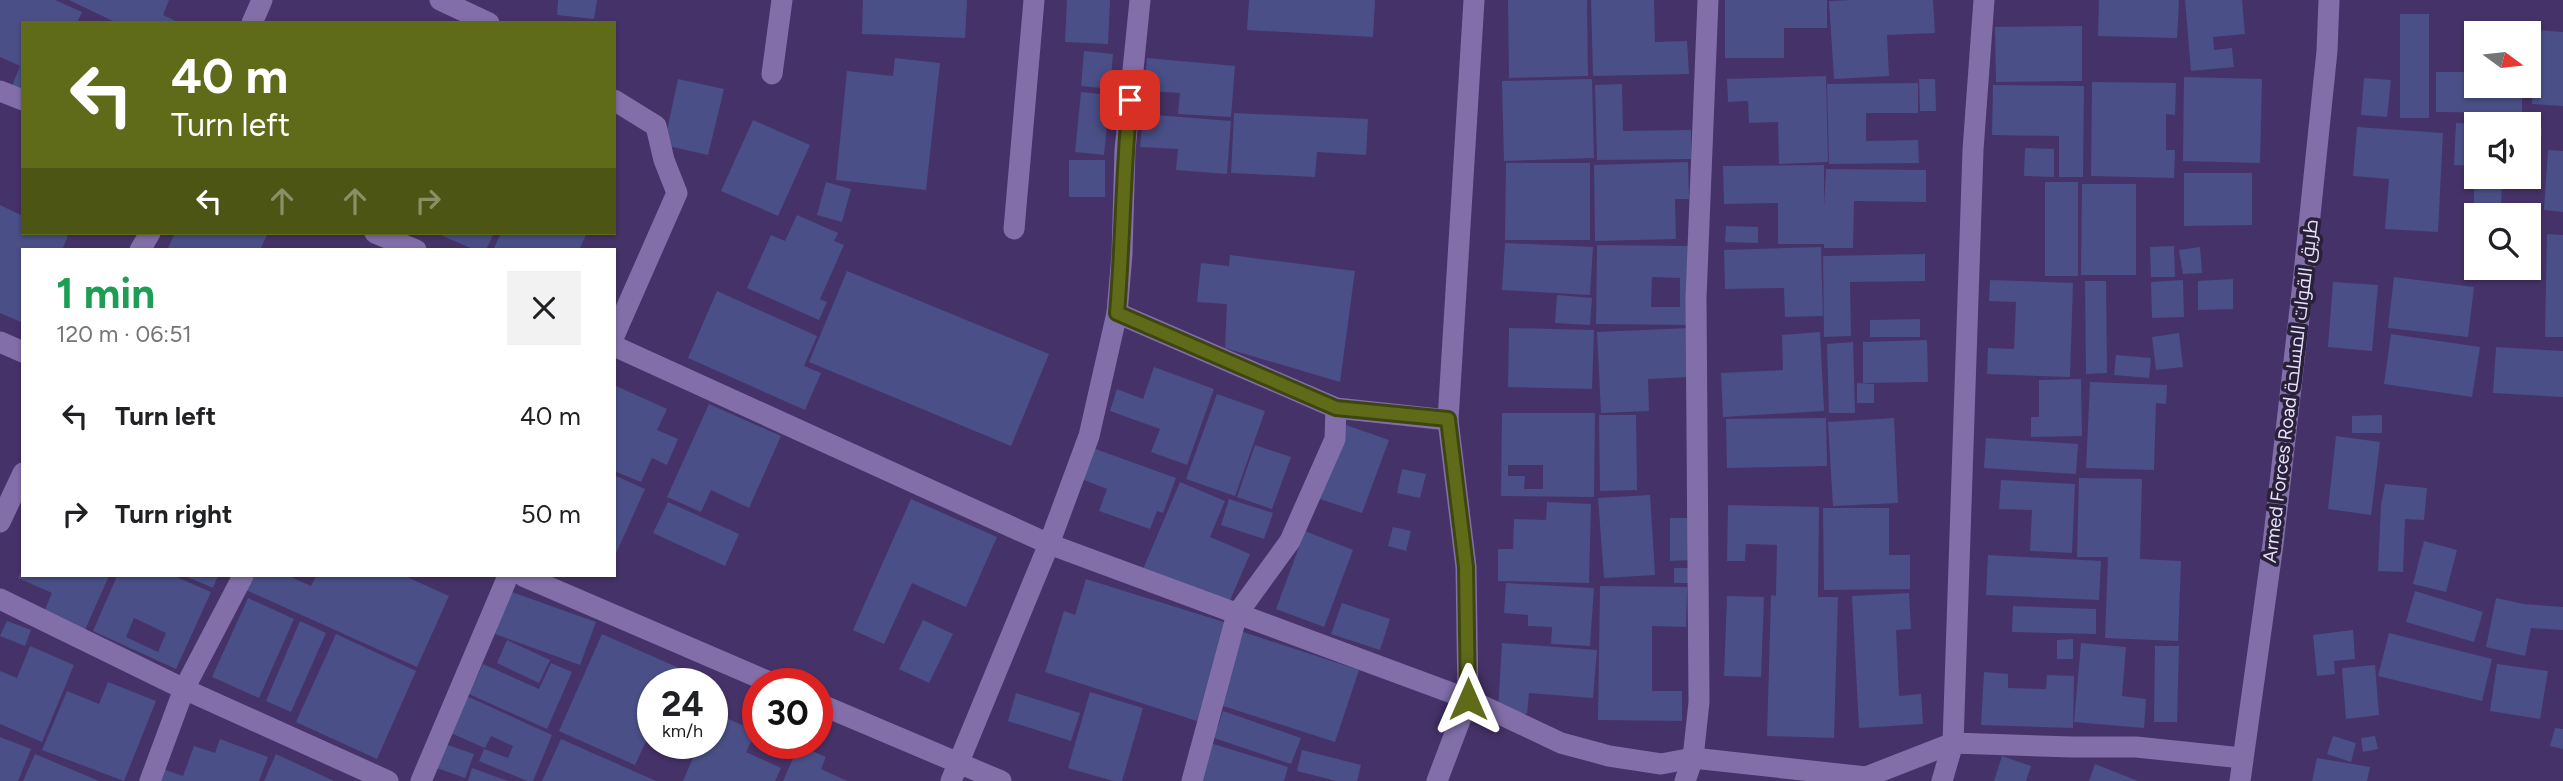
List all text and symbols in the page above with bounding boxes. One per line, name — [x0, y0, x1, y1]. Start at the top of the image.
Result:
north arrow — [2464, 21, 2541, 98]
map controls — [2464, 21, 2541, 280]
text: 40 m — [171, 46, 288, 105]
icon: left — [56, 49, 147, 140]
pin — [1100, 70, 1160, 130]
icon: arrive — [1111, 81, 1149, 119]
text: Turn left — [171, 106, 290, 144]
button: sound — [2464, 112, 2541, 189]
icon: left — [190, 182, 228, 220]
icon: ahead — [263, 182, 301, 220]
icon: ahead — [336, 182, 374, 220]
icon: right — [409, 182, 447, 220]
button: search — [2464, 203, 2541, 280]
street label: Armed Forces Road طريق القوات المسلحة — [2258, 218, 2324, 564]
text: 1 min — [56, 268, 155, 319]
button: close — [507, 271, 581, 345]
text: 120 m · 06:51 — [56, 320, 192, 348]
icon: left — [56, 397, 94, 435]
text: Turn left — [115, 400, 216, 432]
text: 40 m — [520, 400, 581, 432]
icon: right — [56, 495, 94, 533]
text: Turn right — [115, 498, 232, 530]
text: 50 m — [521, 498, 581, 530]
position arrow — [1431, 662, 1505, 736]
speed limit sign: 30 — [742, 668, 833, 759]
text: 24 — [661, 683, 704, 725]
text: km/h — [662, 720, 703, 742]

